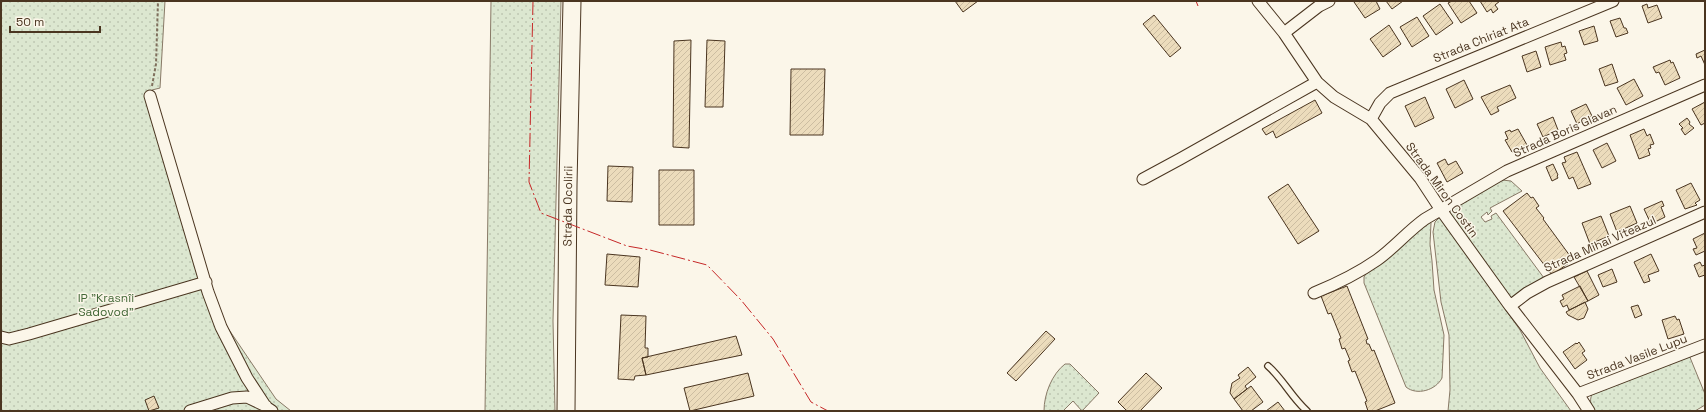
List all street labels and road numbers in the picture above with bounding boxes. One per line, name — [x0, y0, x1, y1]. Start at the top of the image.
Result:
street label: Strada Chiriat Ata — [1431, 13, 1531, 66]
street label: Strada Boris Glavan — [1511, 101, 1619, 161]
street label: Strada Miron Costin — [1402, 139, 1482, 241]
street label: Strada Ocolirii — [559, 165, 576, 246]
street label: Strada Mihai Viteazul — [1541, 212, 1659, 276]
street label: Strada Vasile Lupu — [1584, 330, 1690, 384]

